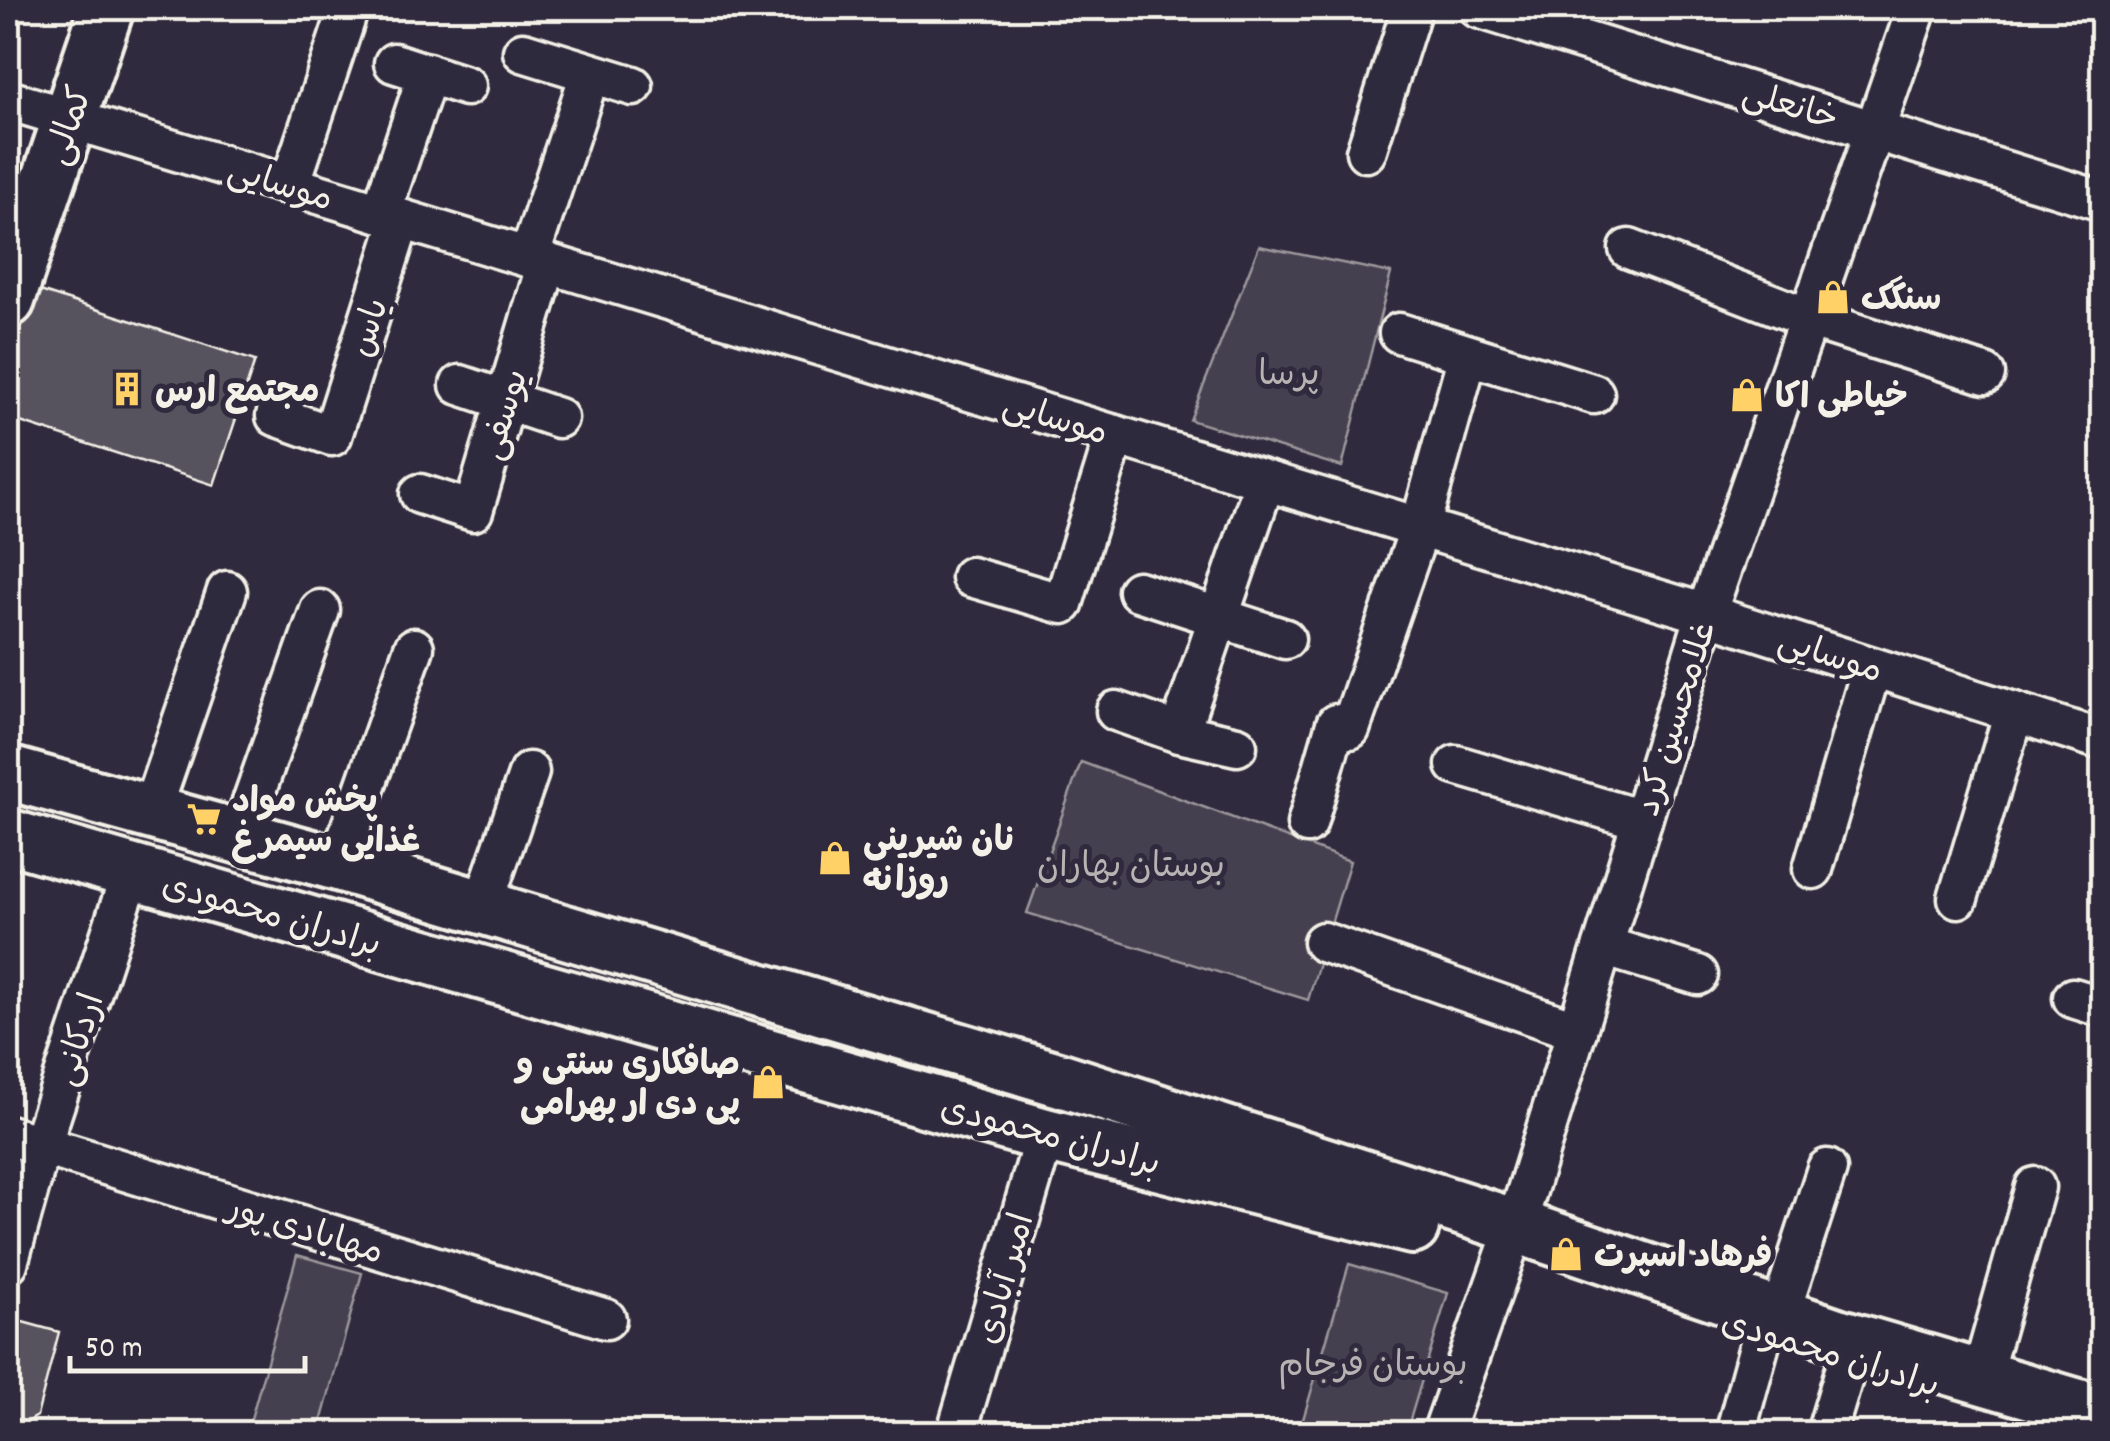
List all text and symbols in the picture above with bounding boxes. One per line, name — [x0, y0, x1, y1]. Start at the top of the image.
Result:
street label: خانعلی — [1736, 71, 1844, 147]
street label: کمالی — [35, 81, 108, 173]
street label: موسایی — [221, 148, 338, 227]
place label: سنگک — [1861, 275, 1941, 327]
shop icon: سنگک — [1814, 278, 1852, 316]
street label: یاس — [339, 293, 405, 364]
park label: پرسا — [1258, 352, 1320, 402]
street label: یوسفی — [469, 364, 544, 467]
place label: مجتمع ارس — [155, 369, 320, 419]
building icon: مجتمع ارس — [108, 370, 146, 408]
place label: خیاطی اکا — [1775, 375, 1908, 425]
shop icon: خیاطی اکا — [1728, 376, 1766, 414]
street label: موسایی — [996, 382, 1113, 461]
street label: غلامحسین کرد — [1625, 616, 1732, 823]
street label: موسایی — [1771, 618, 1888, 699]
place label: پخش مواد غذایی سیمرغ — [232, 779, 420, 869]
supermarket icon: پخش مواد غذایی سیمرغ — [185, 800, 223, 838]
place label: نان شیرینی روزانه — [863, 818, 1014, 908]
shop icon: نان شیرینی روزانه — [816, 839, 854, 877]
park label: بوستان بهاران — [1037, 844, 1225, 894]
street label: برادران محمودی — [155, 863, 386, 973]
street label: اردکانی — [43, 988, 120, 1093]
place label: صافکاری سنتی و پی دی ار بهرامی — [513, 1042, 740, 1132]
shop icon: صافکاری سنتی و پی دی ار بهرامی — [749, 1063, 787, 1101]
street label: برادران محمودی — [934, 1085, 1165, 1192]
street label: مهابادی پور — [217, 1184, 389, 1280]
street label: امیر آبادی — [965, 1208, 1050, 1351]
place label: فرهاد اسپرت — [1594, 1234, 1772, 1284]
shop icon: فرهاد اسپرت — [1547, 1235, 1585, 1273]
street label: برادران محمودی — [1714, 1300, 1945, 1414]
scale bar — [70, 1311, 305, 1373]
text: 50 m — [85, 1329, 143, 1372]
park label: بوستان فرجام — [1278, 1343, 1468, 1393]

